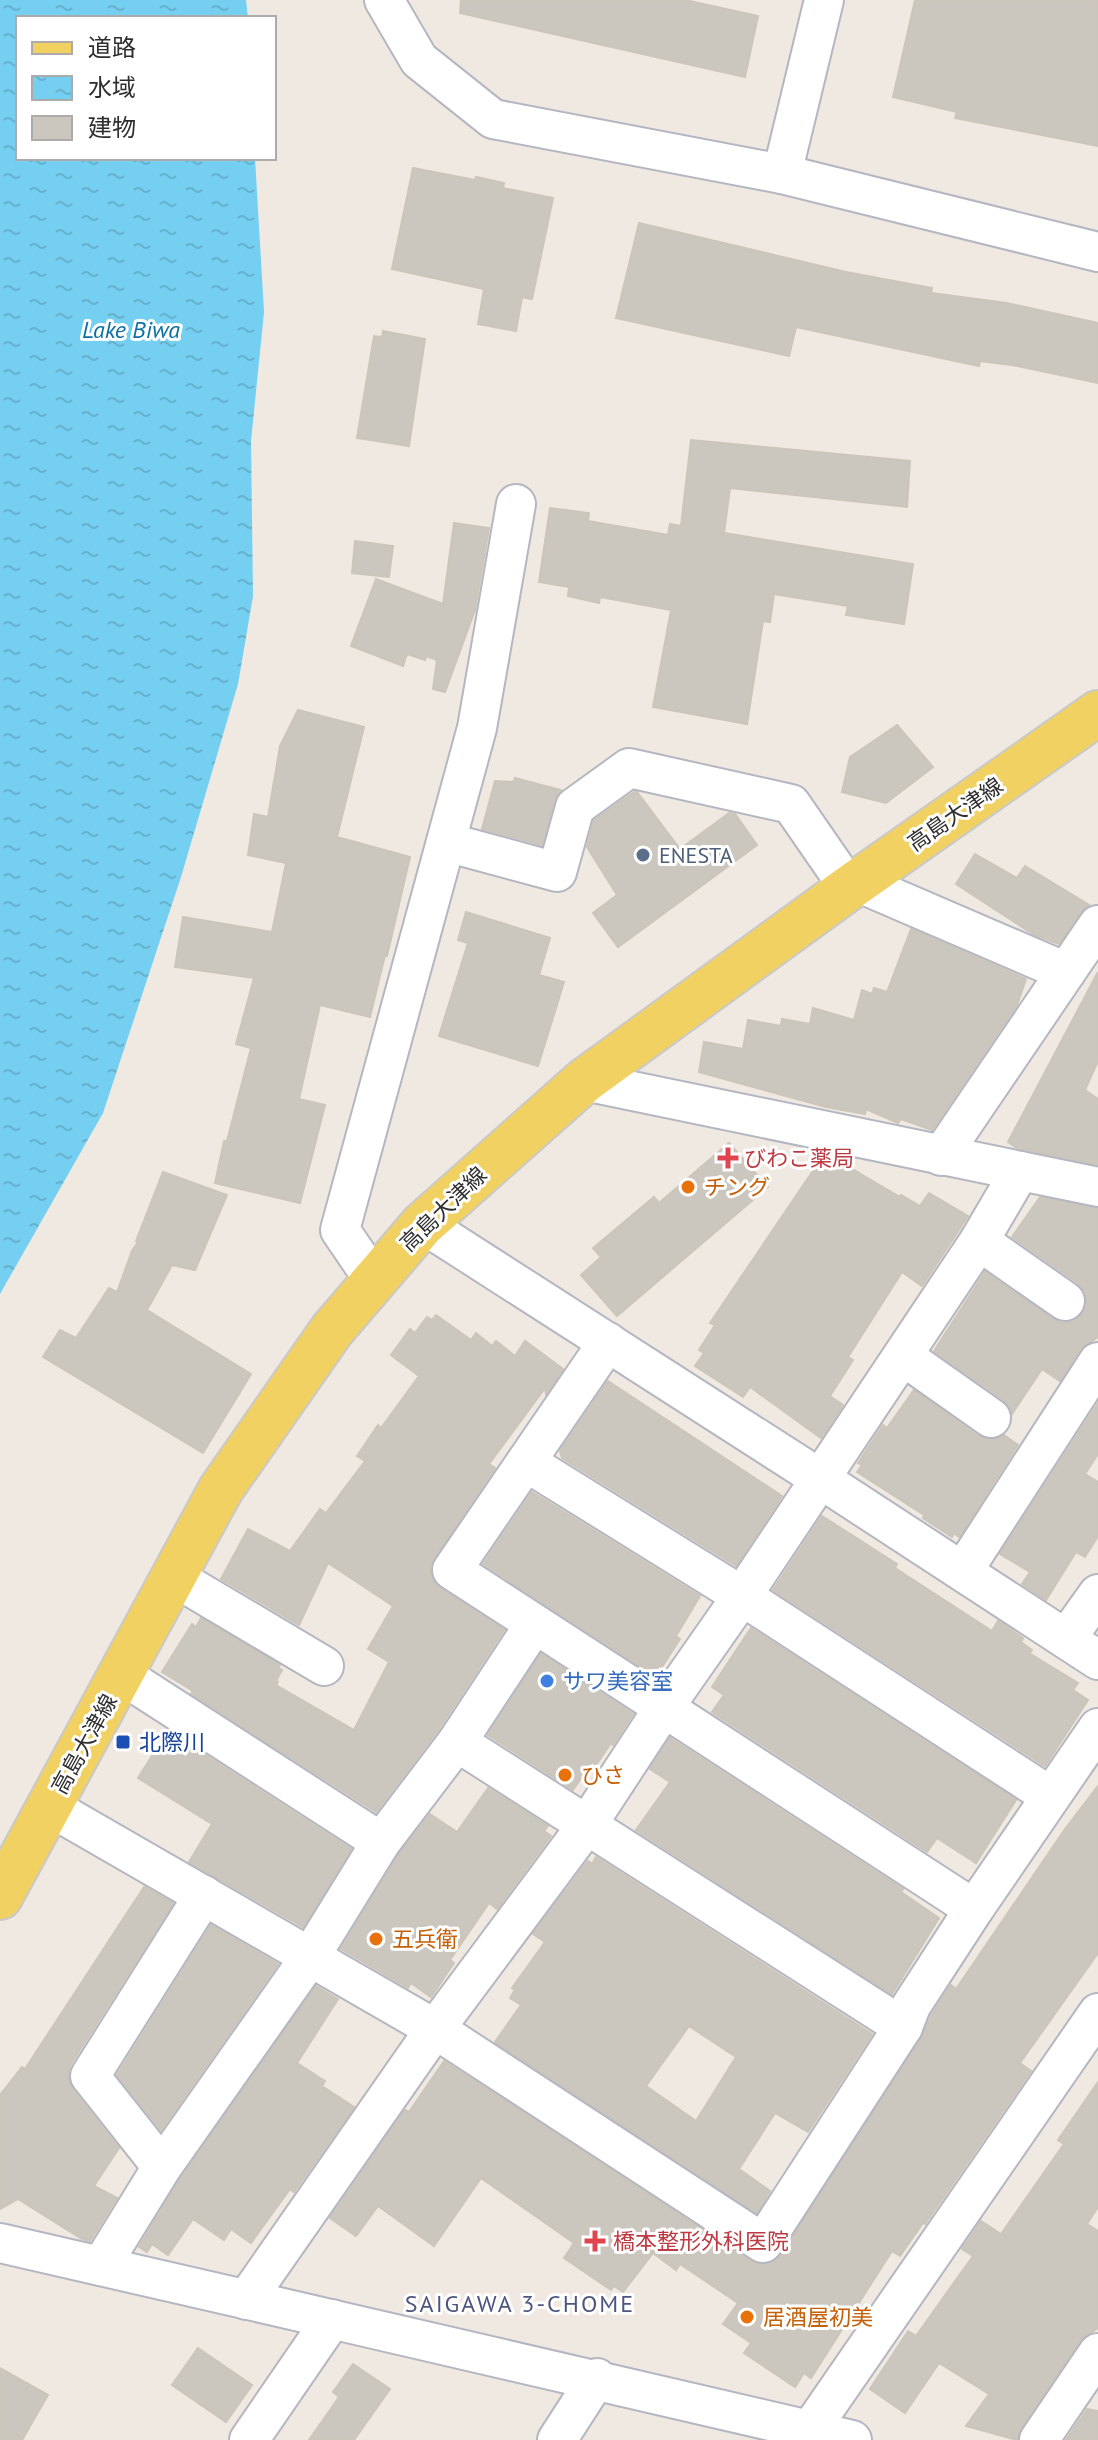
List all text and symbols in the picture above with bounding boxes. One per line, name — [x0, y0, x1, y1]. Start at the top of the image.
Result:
legend — [16, 16, 276, 160]
text: 道路 — [88, 32, 136, 63]
text: 水域 — [88, 72, 136, 103]
text: 建物 — [88, 112, 136, 143]
water label: Lake Biwa — [82, 314, 180, 345]
street label: 高島大津線 — [902, 771, 1008, 857]
place label: ENESTA — [659, 841, 733, 869]
marker: ENESTA — [634, 846, 652, 864]
place label: びわこ薬局 — [744, 1144, 854, 1172]
marker: びわこ薬局 — [719, 1149, 737, 1167]
street label: 高島大津線 — [394, 1161, 492, 1257]
place label: チング — [704, 1173, 770, 1201]
marker: チング — [679, 1178, 697, 1196]
place label: サワ美容室 — [563, 1667, 673, 1695]
marker: サワ美容室 — [538, 1672, 556, 1690]
street label: 高島大津線 — [45, 1689, 123, 1799]
place label: 北際川 — [139, 1728, 205, 1756]
marker: 北際川 — [114, 1733, 132, 1751]
place label: ひさ — [581, 1761, 625, 1789]
marker: ひさ — [556, 1766, 574, 1784]
place label: 五兵衛 — [392, 1925, 458, 1953]
marker: 五兵衛 — [367, 1930, 385, 1948]
place label: 橋本整形外科医院 — [613, 2227, 789, 2255]
marker: 橋本整形外科医院 — [584, 2230, 606, 2252]
district label: SAIGAWA 3-CHOME — [405, 2288, 635, 2319]
place label: 居酒屋初美 — [763, 2303, 873, 2331]
marker: 居酒屋初美 — [738, 2308, 756, 2326]

